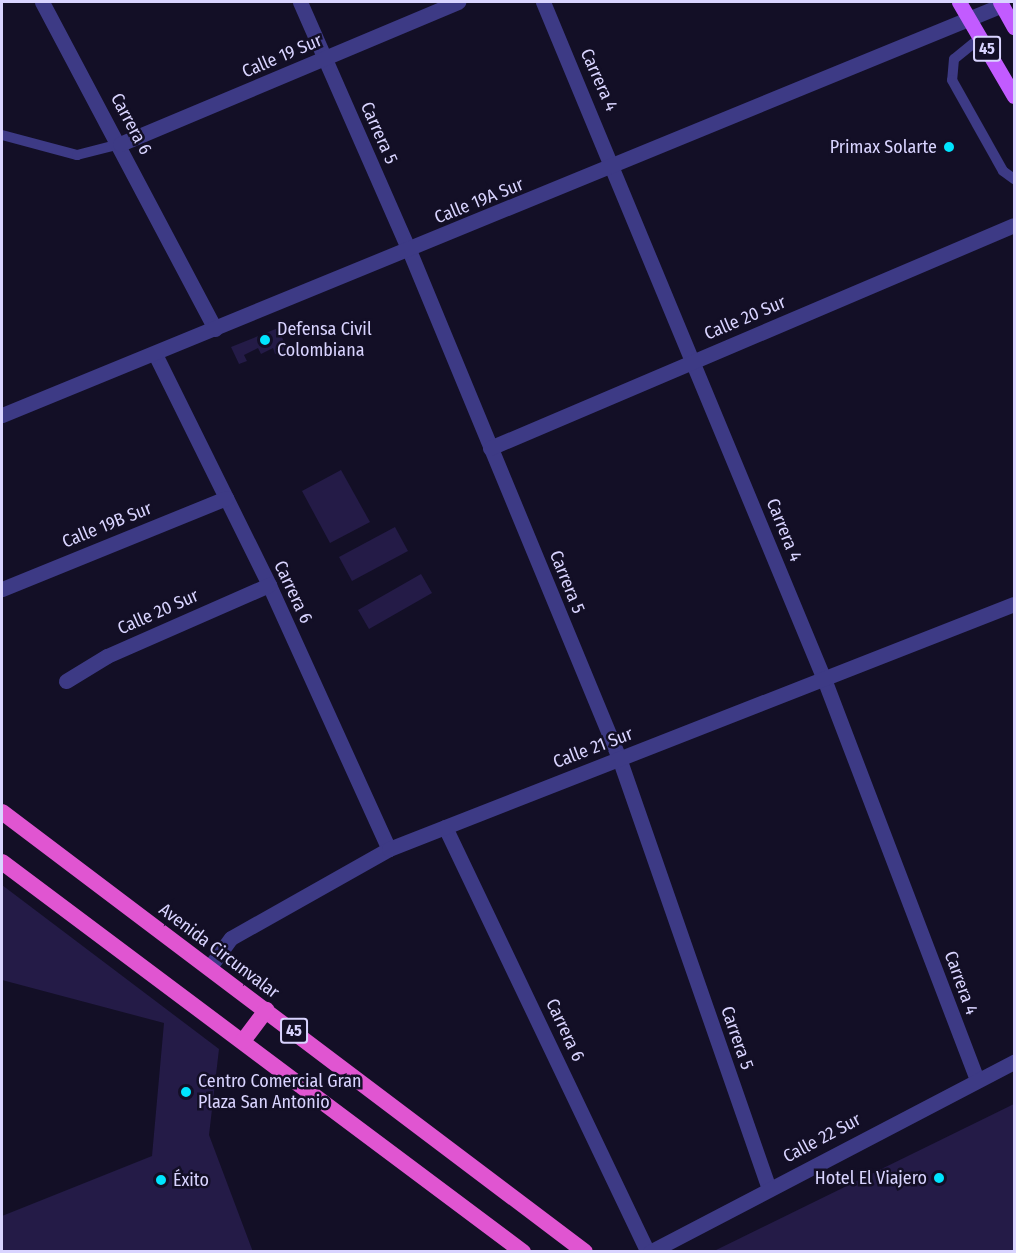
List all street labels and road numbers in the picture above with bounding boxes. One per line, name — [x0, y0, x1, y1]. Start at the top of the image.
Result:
street label: Calle 19 Sur — [239, 29, 325, 83]
road number: 45 — [972, 36, 1002, 62]
street label: Carrera 4 — [576, 45, 622, 115]
street label: Carrera 6 — [106, 90, 156, 158]
street label: Carrera 5 — [356, 99, 402, 167]
street label: Calle 19A Sur — [431, 173, 527, 229]
street label: Calle 20 Sur — [701, 291, 789, 345]
street label: Carrera 4 — [762, 495, 806, 565]
street label: Calle 19B Sur — [59, 497, 155, 553]
street label: Carrera 5 — [545, 547, 589, 617]
street label: Carrera 6 — [269, 557, 317, 627]
street label: Calle 20 Sur — [114, 585, 202, 639]
street label: Calle 21 Sur — [550, 723, 636, 773]
street label: Avenida Circunvalar — [155, 899, 283, 1003]
street label: Carrera 4 — [940, 948, 982, 1018]
street label: Carrera 6 — [541, 995, 589, 1065]
street label: Carrera 5 — [716, 1003, 758, 1073]
road number: 45 — [279, 1018, 309, 1044]
street label: Calle 22 Sur — [779, 1109, 865, 1167]

